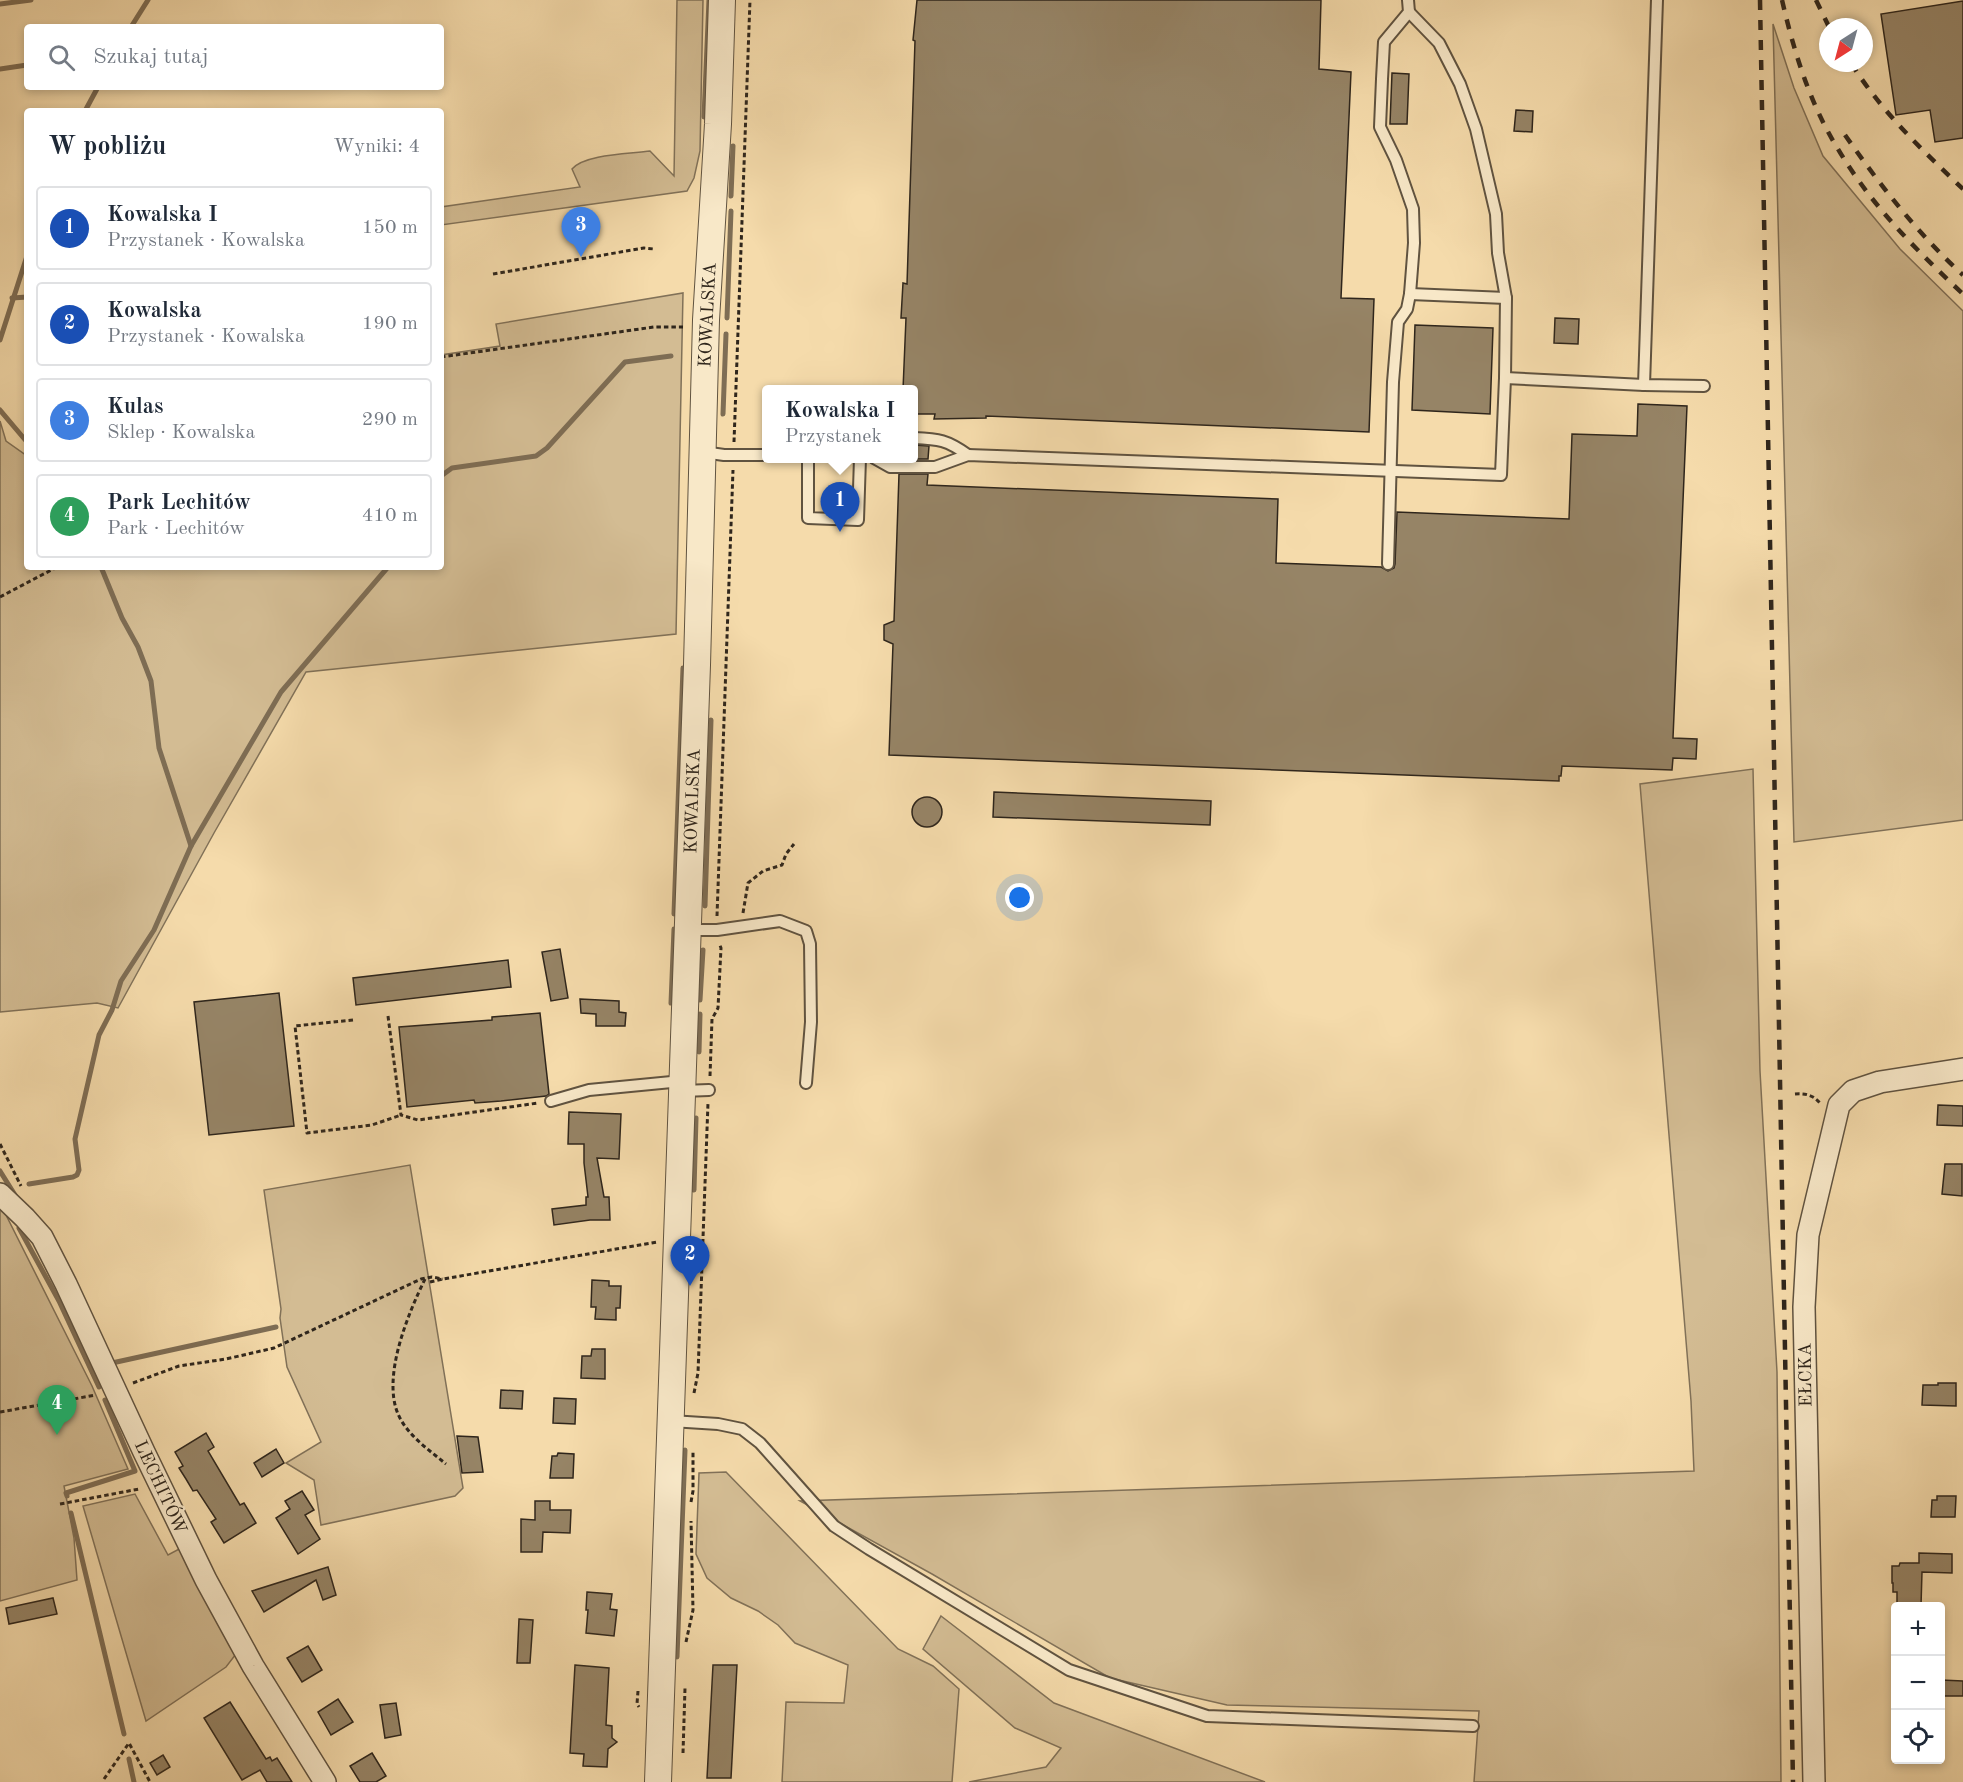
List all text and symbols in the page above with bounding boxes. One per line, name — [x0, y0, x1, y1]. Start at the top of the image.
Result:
north arrow — [1819, 18, 1873, 72]
search box — [24, 24, 444, 90]
icon: search — [45, 41, 78, 74]
text: Szukaj tutaj — [93, 46, 209, 68]
text: W pobliżu — [48, 134, 166, 160]
text: Wyniki: 4 — [333, 137, 420, 157]
text: Kowalska I — [107, 204, 218, 226]
pin: 3 — [562, 208, 600, 257]
text: 1 — [64, 218, 75, 238]
text: 150 m — [362, 218, 418, 238]
text: Przystanek · Kowalska — [107, 231, 305, 251]
street label: KOWALSKA — [696, 262, 720, 368]
text: Kowalska — [107, 300, 202, 322]
text: 2 — [64, 314, 75, 334]
text: 190 m — [362, 314, 418, 334]
text: Przystanek · Kowalska — [107, 327, 305, 347]
popup — [762, 385, 918, 463]
text: Kulas — [107, 396, 163, 418]
text: Kowalska I — [785, 400, 895, 422]
text: 3 — [64, 410, 75, 430]
text: 290 m — [362, 410, 418, 430]
text: Sklep · Kowalska — [107, 423, 255, 443]
text: Przystanek — [785, 427, 882, 447]
pin: 1 — [820, 482, 860, 532]
text: Park Lechitów — [107, 492, 251, 514]
text: 4 — [64, 506, 75, 526]
text: 410 m — [362, 506, 418, 526]
text: Park · Lechitów — [107, 519, 245, 539]
street label: KOWALSKA — [682, 748, 704, 854]
your location — [1005, 883, 1034, 912]
pin: 2 — [670, 1236, 710, 1286]
street label: EŁCKA — [1796, 1342, 1816, 1407]
pin: 4 — [38, 1386, 76, 1435]
street label: LECHITÓW — [131, 1436, 194, 1537]
map controls — [1891, 1602, 1945, 1764]
button: + — [1891, 1602, 1945, 1656]
button: − — [1891, 1656, 1945, 1710]
button: locate — [1891, 1710, 1945, 1764]

